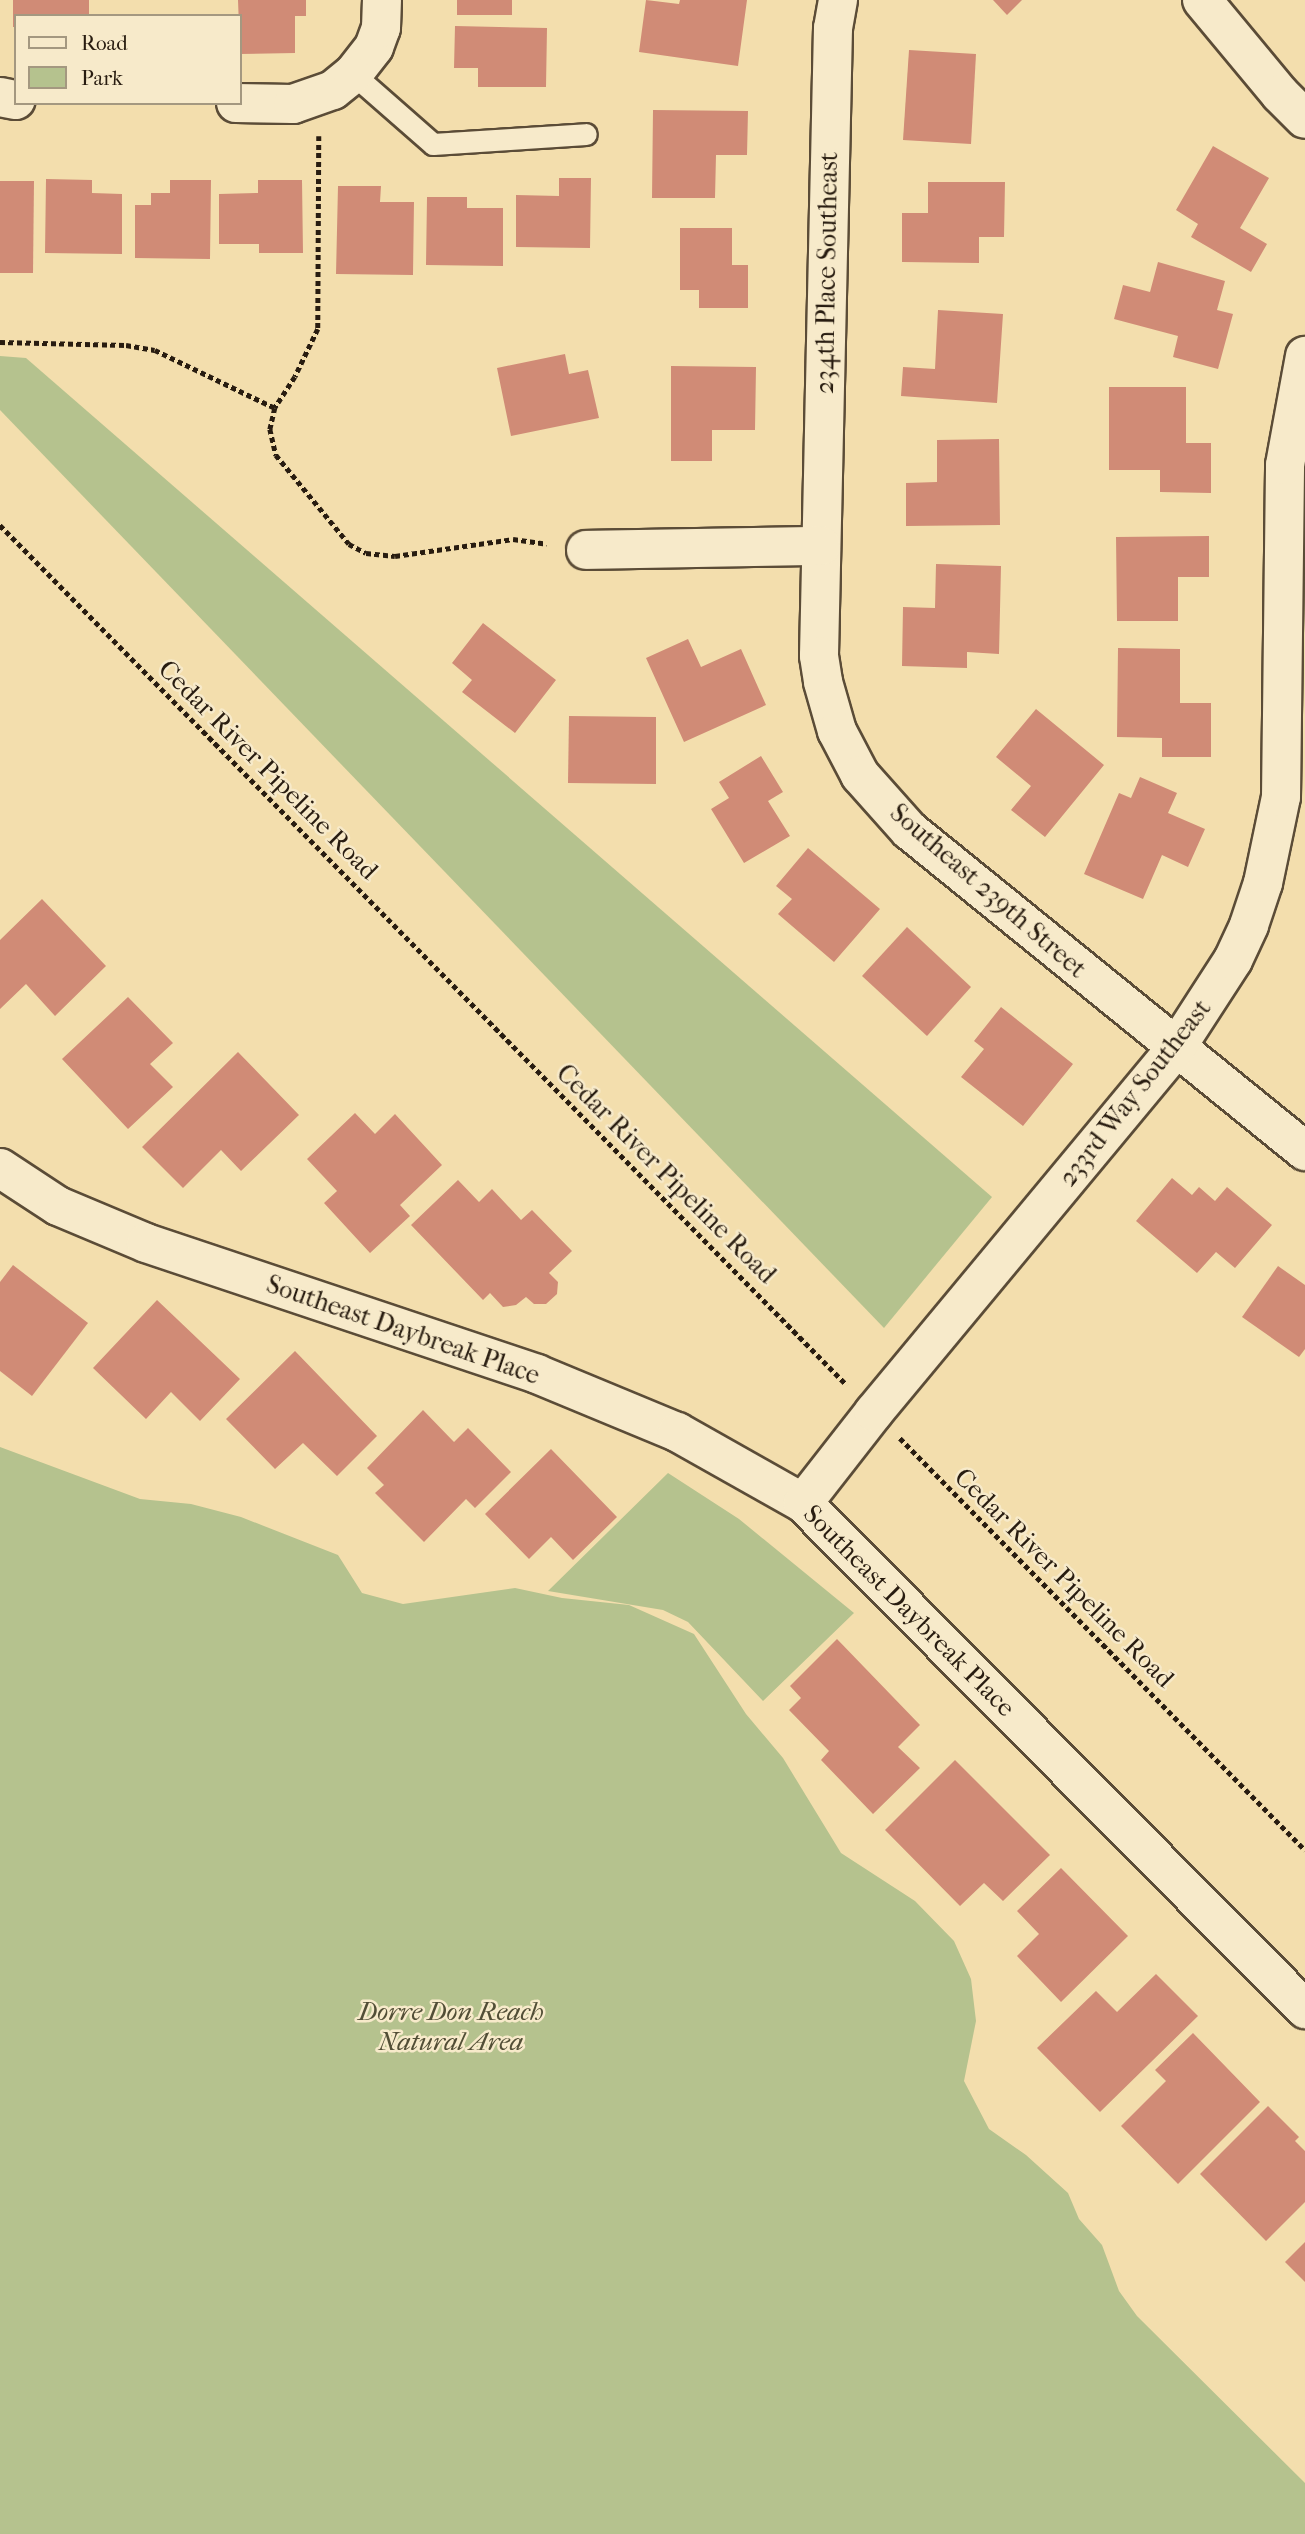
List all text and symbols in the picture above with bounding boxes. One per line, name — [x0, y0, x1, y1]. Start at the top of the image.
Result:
legend — [14, 14, 242, 105]
text: Road — [81, 31, 128, 55]
text: Park — [81, 66, 123, 90]
street label: 234th Place Southeast — [809, 152, 845, 394]
street label: Cedar River Pipeline Road — [152, 654, 384, 886]
street label: Southeast 239th Street — [883, 797, 1093, 985]
street label: 233rd Way Southeast — [1052, 993, 1218, 1193]
street label: Cedar River Pipeline Road — [550, 1058, 782, 1290]
street label: Southeast Daybreak Place — [262, 1269, 544, 1391]
street label: Cedar River Pipeline Road — [948, 1462, 1180, 1694]
street label: Southeast Daybreak Place — [797, 1499, 1021, 1723]
park label: Dorre Don Reach Natural Area — [358, 1996, 544, 2058]

